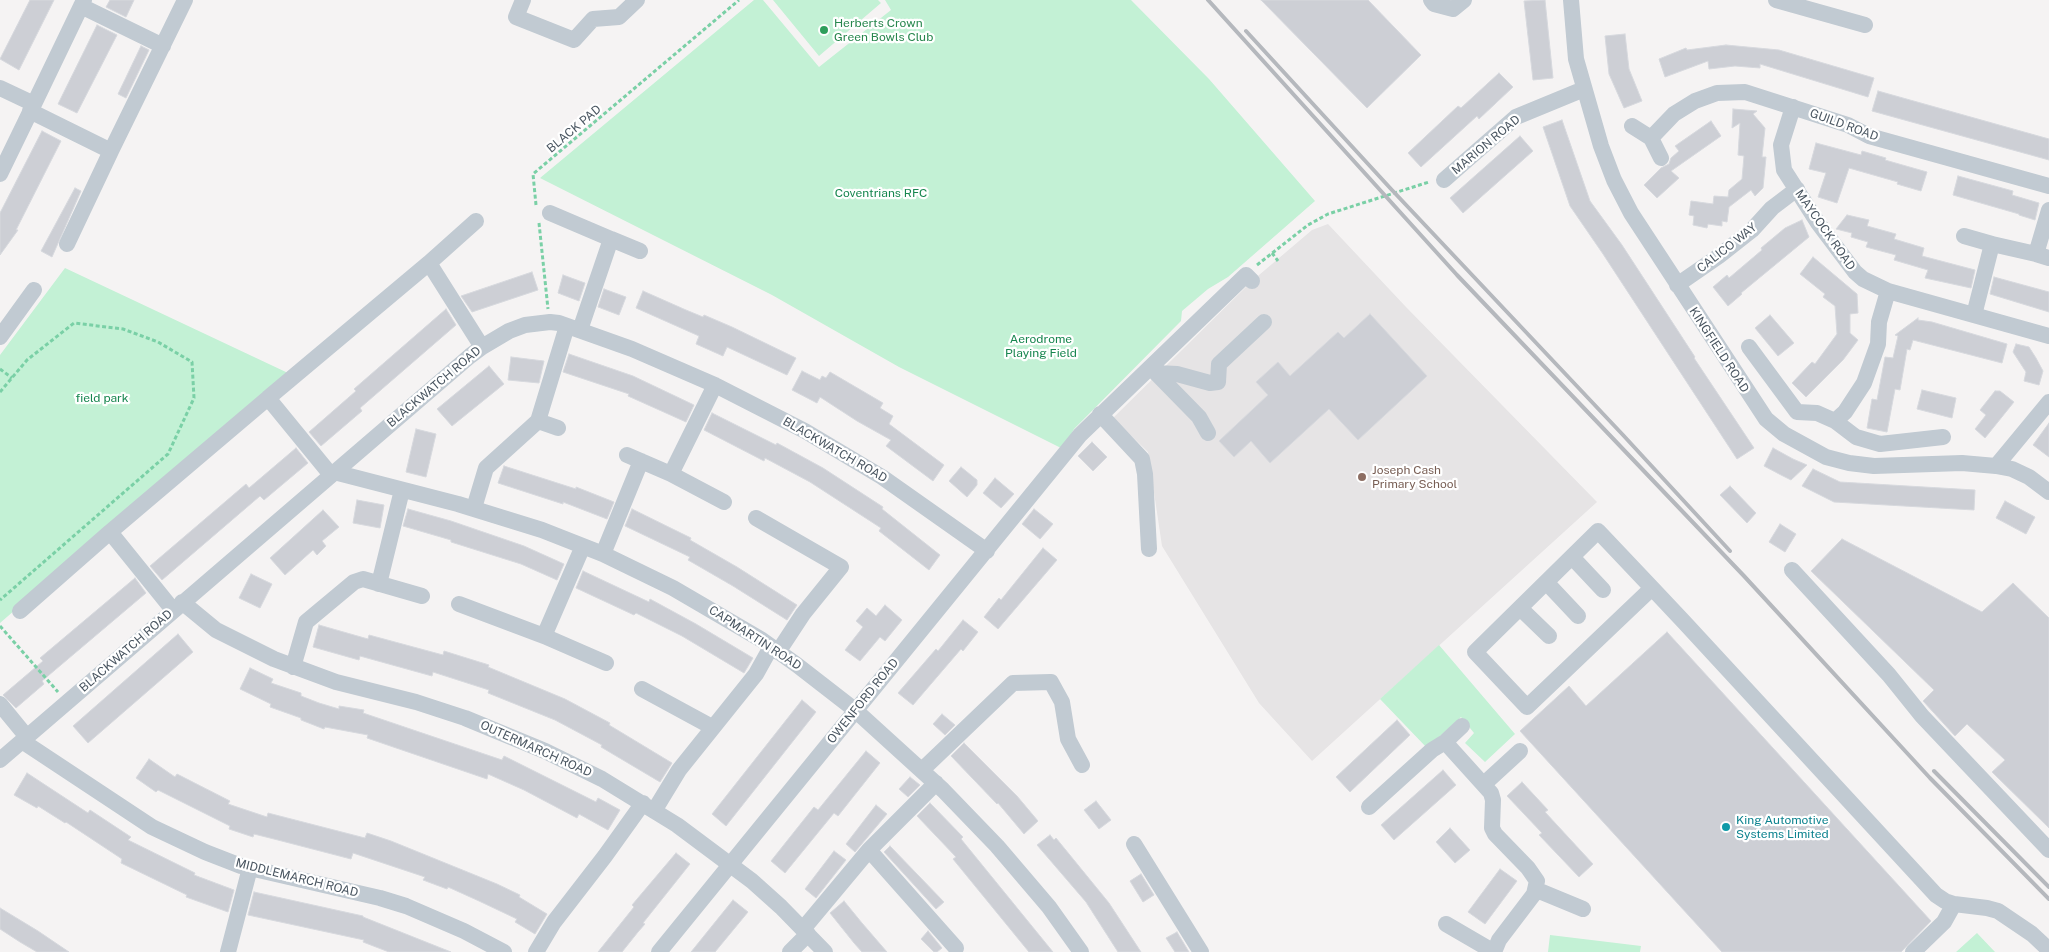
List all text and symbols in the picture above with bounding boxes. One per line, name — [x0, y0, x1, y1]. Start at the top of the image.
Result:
place label: Herberts Crown Green Bowls Club — [834, 16, 933, 44]
marker: Herberts Crown Green Bowls Club — [818, 24, 830, 36]
street label: BLACK PAD — [544, 102, 604, 156]
street label: GUILD ROAD — [1808, 106, 1880, 144]
street label: MARION ROAD — [1449, 112, 1523, 178]
park label: Coventrians RFC — [835, 186, 927, 200]
street label: MAYCOCK ROAD — [1792, 187, 1858, 273]
street label: CALICO WAY — [1694, 220, 1760, 276]
street label: KINGFIELD ROAD — [1686, 305, 1752, 395]
park label: Aerodrome Playing Field — [1005, 332, 1077, 360]
street label: BLACKWATCH ROAD — [384, 344, 484, 430]
park label: field park — [75, 391, 129, 405]
street label: BLACKWATCH ROAD — [780, 414, 890, 486]
place label: Joseph Cash Primary School — [1372, 463, 1457, 491]
marker: Joseph Cash Primary School — [1356, 471, 1368, 483]
street label: CAPMARTIN ROAD — [706, 603, 804, 673]
street label: BLACKWATCH ROAD — [77, 607, 175, 695]
street label: OWENFORD ROAD — [824, 656, 902, 746]
street label: OUTERMARCH ROAD — [478, 718, 594, 780]
place label: King Automotive Systems Limited — [1736, 813, 1829, 841]
marker: King Automotive Systems Limited — [1720, 821, 1732, 833]
street label: MIDDLEMARCH ROAD — [234, 856, 360, 900]

